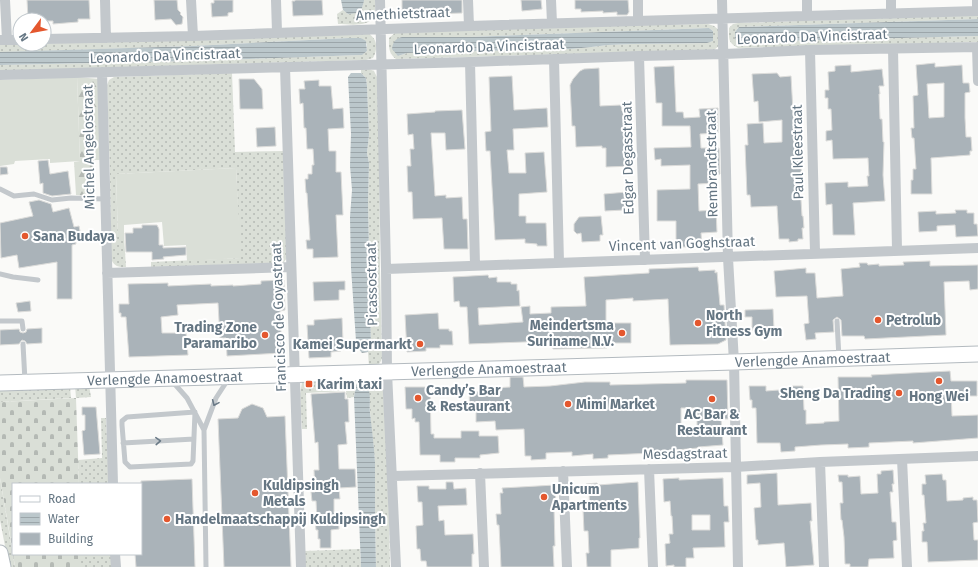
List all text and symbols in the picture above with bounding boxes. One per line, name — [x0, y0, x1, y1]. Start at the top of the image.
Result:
street label: Amethietstraat — [356, 4, 451, 24]
north arrow — [12, 12, 52, 52]
street label: Leonardo Da Vincistraat — [736, 26, 889, 48]
text: N — [16, 30, 31, 44]
street label: Leonardo Da Vincistraat — [413, 36, 566, 58]
street label: Leonardo Da Vincistraat — [89, 45, 242, 67]
street label: Michel Angelostraat — [79, 83, 99, 210]
street label: Edgar Degasstraat — [618, 100, 637, 215]
street label: Paul Kleestraat — [789, 103, 807, 200]
street label: Rembrandtstraat — [703, 109, 721, 218]
place label: Sana Budaya — [33, 228, 115, 245]
marker: Sana Budaya — [20, 231, 30, 241]
street label: Vincent van Goghstraat — [609, 233, 756, 255]
street label: Francisco de Goyastraat — [268, 241, 290, 392]
street label: Picassostraat — [363, 241, 381, 326]
place label: North Fitness Gym — [706, 307, 783, 340]
place label: Petrolub — [886, 312, 941, 329]
marker: Petrolub — [873, 315, 883, 325]
place label: Meindertsma Suriname N.V. — [527, 317, 614, 350]
marker: North Fitness Gym — [693, 318, 703, 328]
place label: Trading Zone Paramaribo — [174, 319, 257, 352]
marker: Meindertsma Suriname N.V. — [617, 328, 627, 338]
marker: Trading Zone Paramaribo — [260, 330, 270, 340]
place label: Kamei Supermarkt — [293, 336, 413, 353]
marker: Kamei Supermarkt — [415, 339, 425, 349]
street label: Verlengde Anamoestraat — [735, 348, 892, 370]
street label: Verlengde Anamoestraat — [411, 358, 568, 380]
street label: Verlengde Anamoestraat — [87, 368, 244, 389]
place label: Karim taxi — [317, 376, 382, 393]
marker: Hong Wei — [934, 376, 944, 386]
marker: Karim taxi — [304, 379, 314, 389]
place label: Candy’s Bar & Restaurant — [426, 382, 511, 415]
place label: Sheng Da Trading — [780, 385, 891, 402]
marker: Sheng Da Trading — [894, 388, 904, 398]
place label: Hong Wei — [909, 388, 969, 405]
marker: Candy’s Bar & Restaurant — [413, 393, 423, 403]
marker: AC Bar & Restaurant — [707, 394, 717, 404]
place label: Mimi Market — [576, 396, 656, 413]
one-way arrow — [212, 398, 220, 406]
marker: Mimi Market — [563, 399, 573, 409]
place label: AC Bar & Restaurant — [677, 406, 748, 439]
one-way arrow — [155, 436, 161, 445]
street label: Mesdagstraat — [642, 445, 728, 463]
place label: Kuldipsingh Metals — [263, 477, 339, 510]
place label: Unicum Apartments — [551, 481, 627, 514]
legend — [12, 483, 142, 555]
marker: Kuldipsingh Metals — [250, 488, 260, 498]
text: Road — [48, 492, 76, 506]
marker: Unicum Apartments — [539, 492, 549, 502]
place label: Handelmaatschappij Kuldipsingh — [175, 511, 386, 528]
text: Water — [48, 512, 80, 526]
marker: Handelmaatschappij Kuldipsingh — [162, 514, 172, 524]
text: Building — [48, 532, 94, 546]

